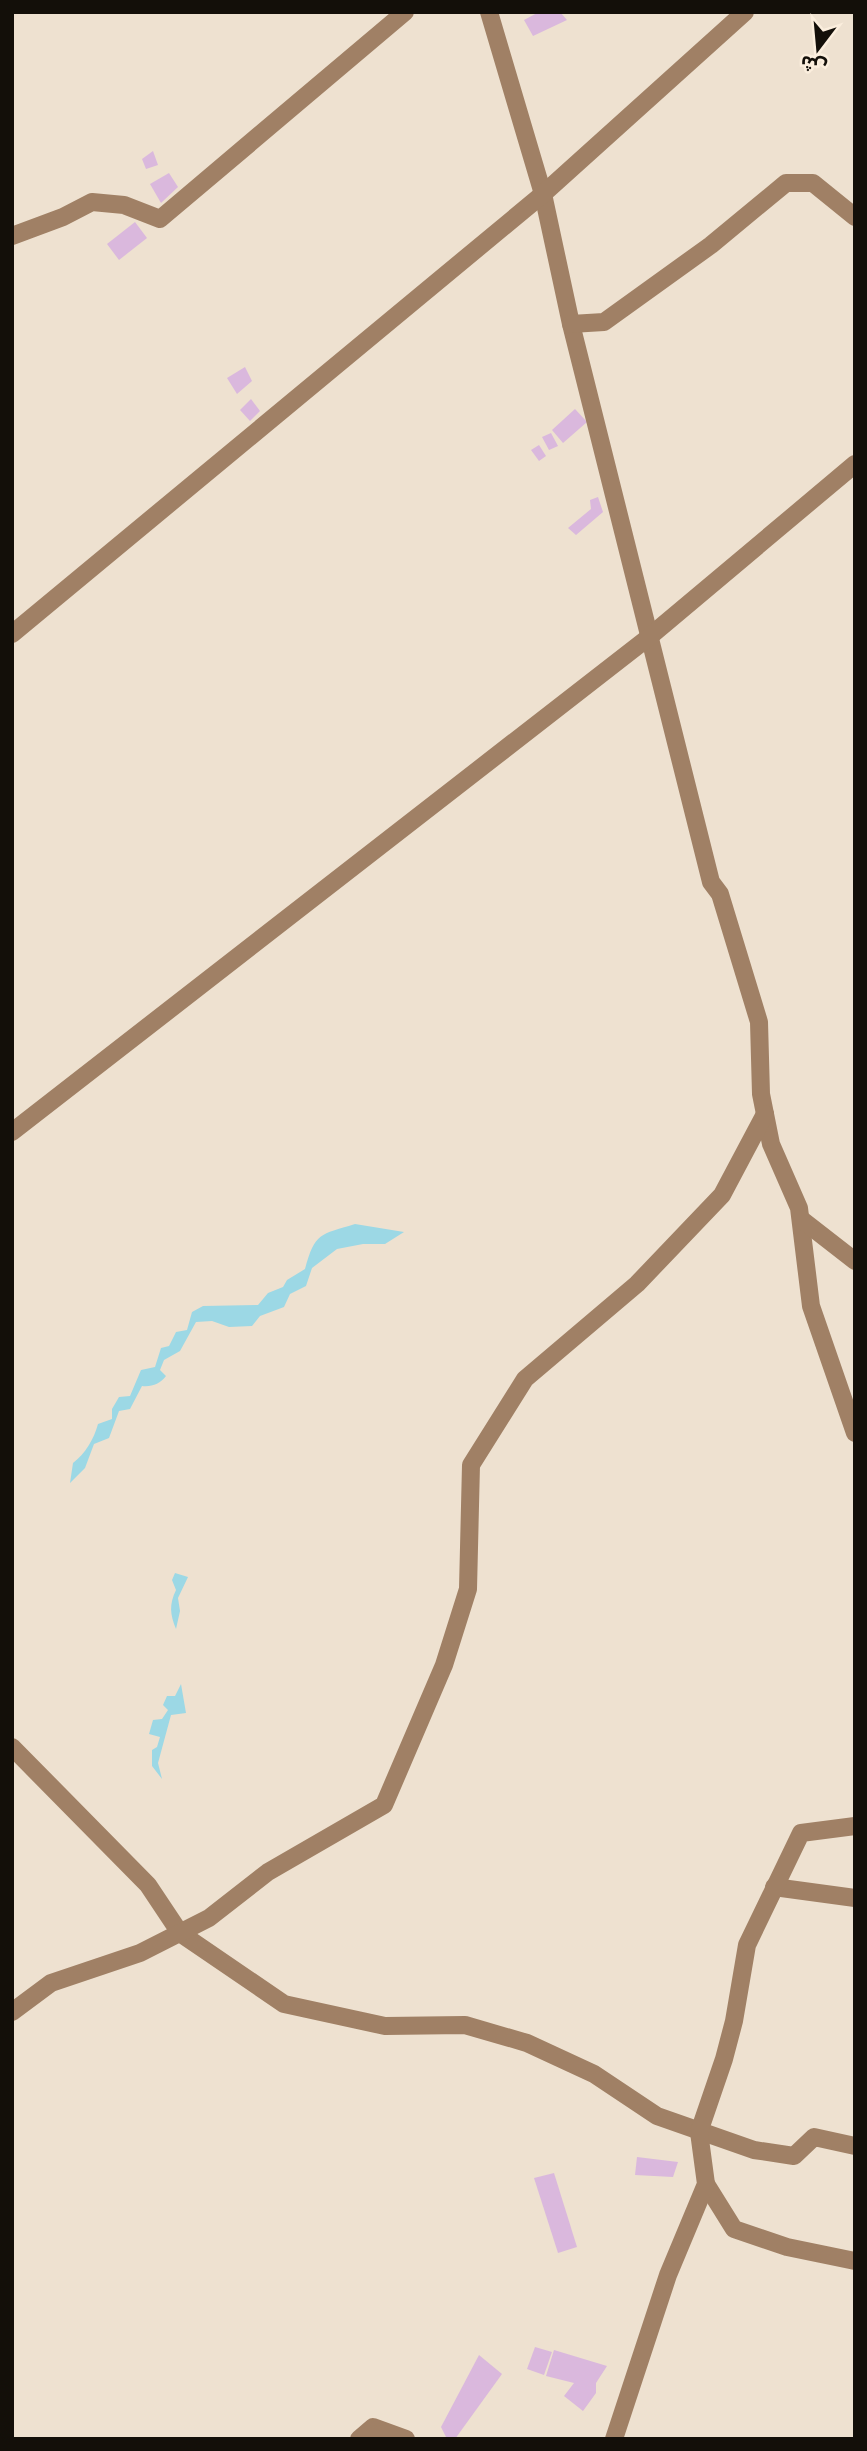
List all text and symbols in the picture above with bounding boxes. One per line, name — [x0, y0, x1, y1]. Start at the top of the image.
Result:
north arrow — [783, 14, 853, 84]
text: ش — [797, 50, 829, 80]

